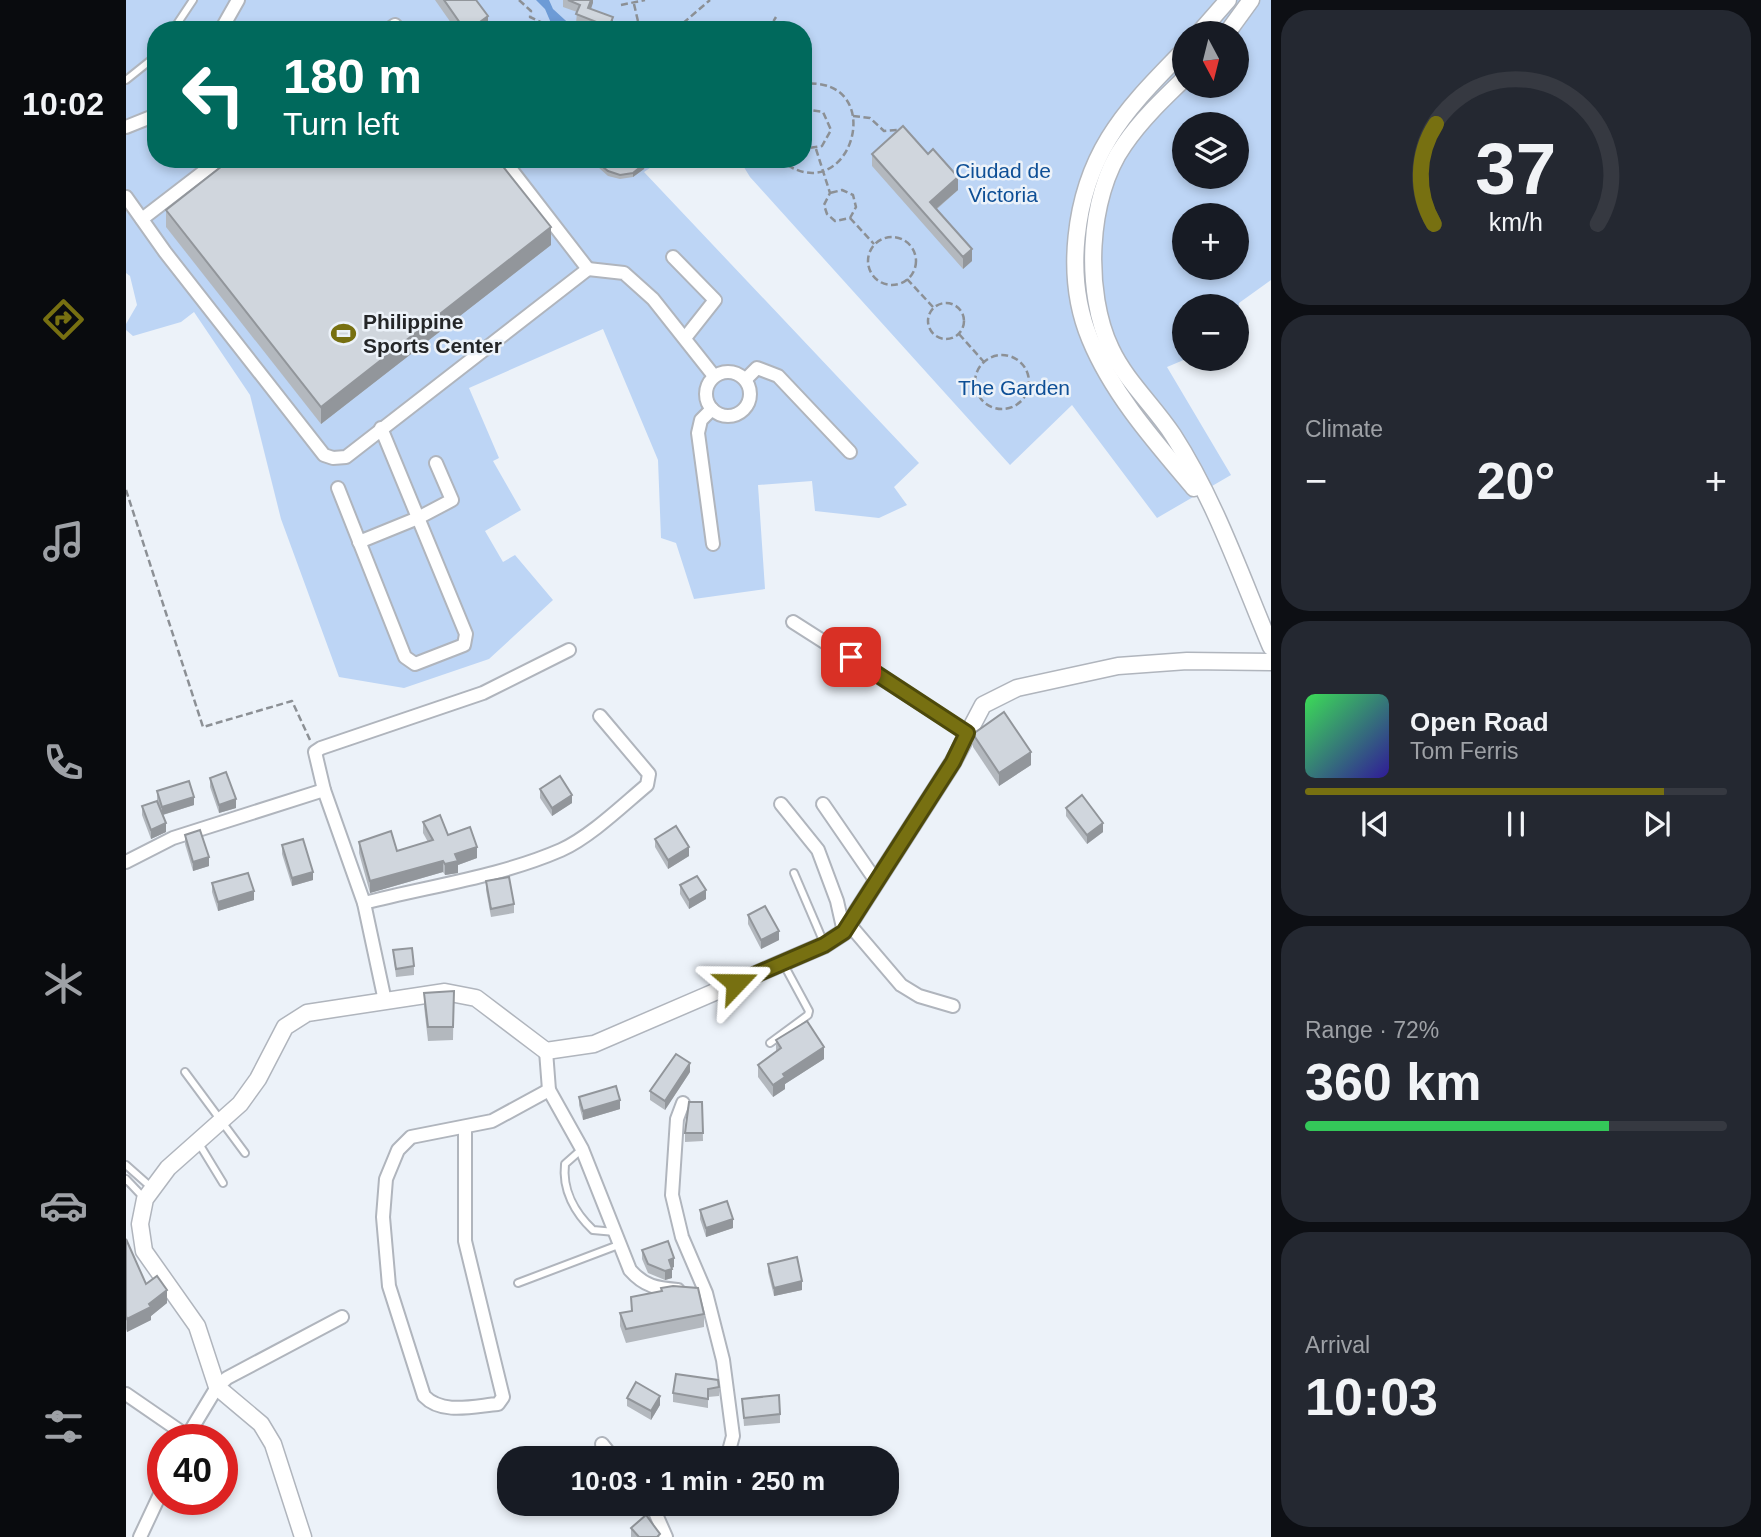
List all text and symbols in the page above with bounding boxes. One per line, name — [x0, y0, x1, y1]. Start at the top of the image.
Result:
north arrow — [1172, 21, 1250, 98]
map controls — [1172, 21, 1249, 371]
icon: left — [168, 49, 259, 140]
text: 180 m — [283, 49, 422, 103]
text: 10:02 — [22, 86, 104, 122]
text: Turn left — [283, 106, 399, 142]
button: layers — [1172, 112, 1249, 189]
text: 37 — [1476, 128, 1556, 209]
park label: Ciudad de Victoria — [955, 159, 1051, 206]
button: + — [1172, 203, 1249, 280]
text: km/h — [1489, 208, 1543, 236]
button: − — [1172, 294, 1249, 371]
icon: directions — [39, 295, 88, 344]
place label: Philippine Sports Center — [363, 310, 502, 357]
sports icon: Philippine Sports Center — [329, 320, 357, 348]
park label: The Garden — [958, 376, 1070, 399]
text: Climate — [1305, 416, 1383, 442]
text: 20° — [1477, 452, 1555, 510]
text: − — [1305, 460, 1327, 502]
text: + — [1705, 460, 1727, 502]
icon: music — [39, 517, 88, 566]
pin — [821, 627, 881, 687]
icon: arrive — [832, 638, 870, 676]
text: Open Road — [1410, 707, 1549, 737]
icon: phone — [39, 738, 88, 787]
text: Tom Ferris — [1410, 738, 1519, 764]
icon: previous — [1356, 805, 1394, 843]
icon: pause — [1497, 805, 1535, 843]
icon: next — [1638, 805, 1676, 843]
position arrow — [699, 946, 773, 1020]
icon: climate — [39, 959, 88, 1008]
text: Range · 72% — [1305, 1017, 1439, 1043]
text: 360 km — [1305, 1053, 1481, 1111]
icon: car — [39, 1181, 88, 1230]
text: Arrival — [1305, 1332, 1370, 1358]
text: 10:03 — [1305, 1368, 1438, 1426]
icon: filters — [39, 1402, 88, 1451]
speed limit sign: 40 — [147, 1424, 238, 1515]
text: 10:03 · 1 min · 250 m — [571, 1466, 825, 1496]

